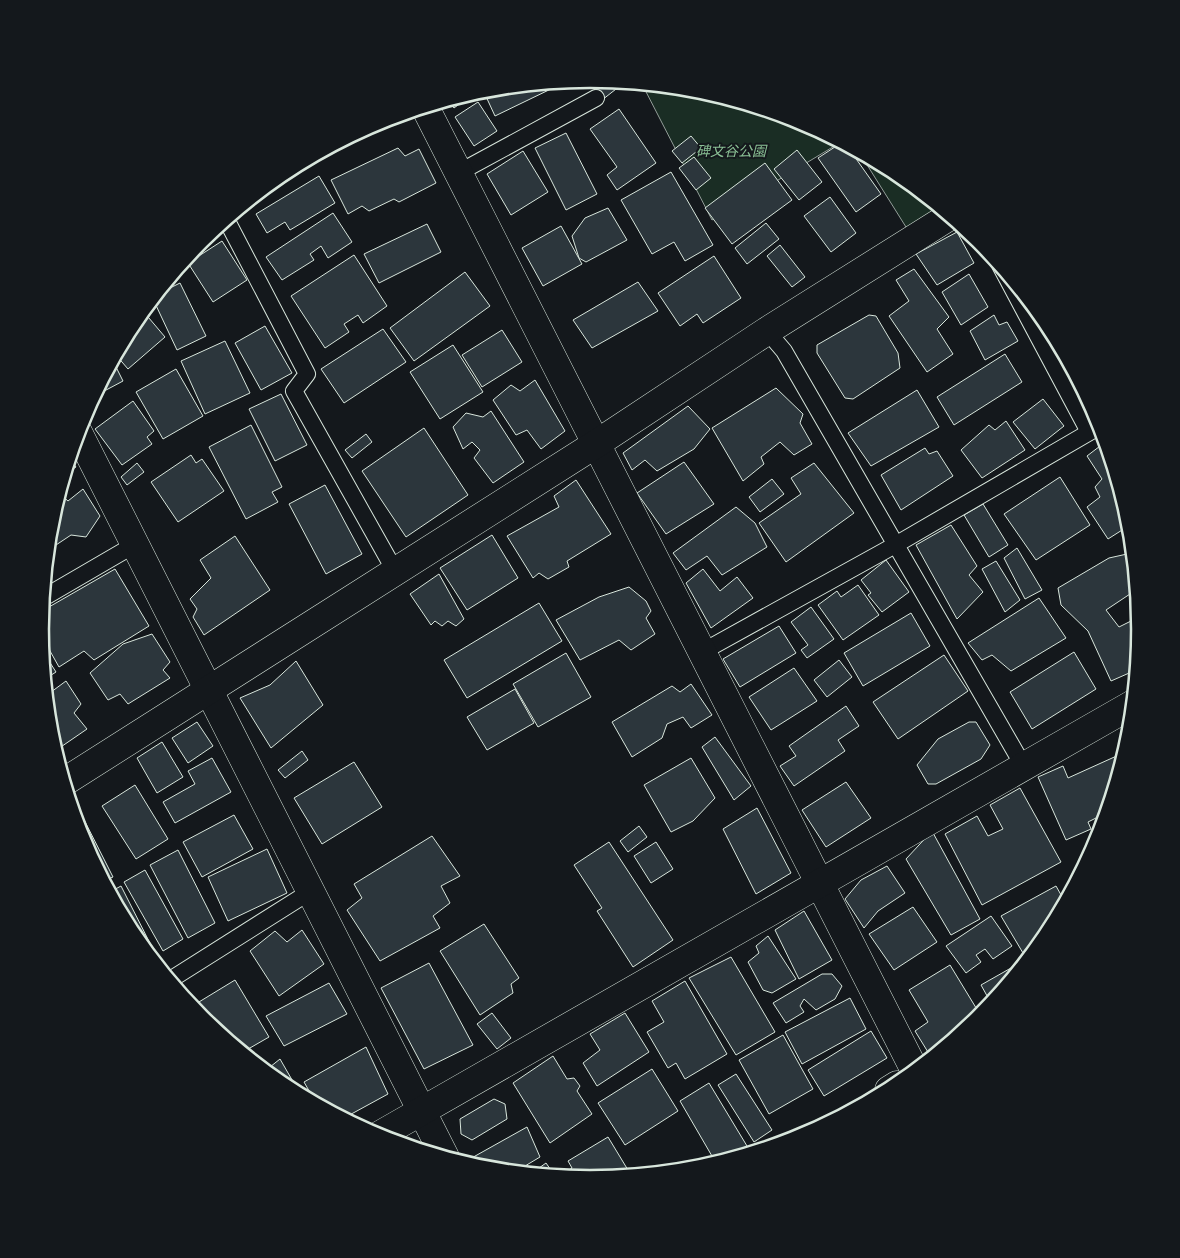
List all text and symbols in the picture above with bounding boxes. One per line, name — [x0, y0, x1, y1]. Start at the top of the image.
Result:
park label: 碑文谷公園 — [696, 142, 768, 160]

